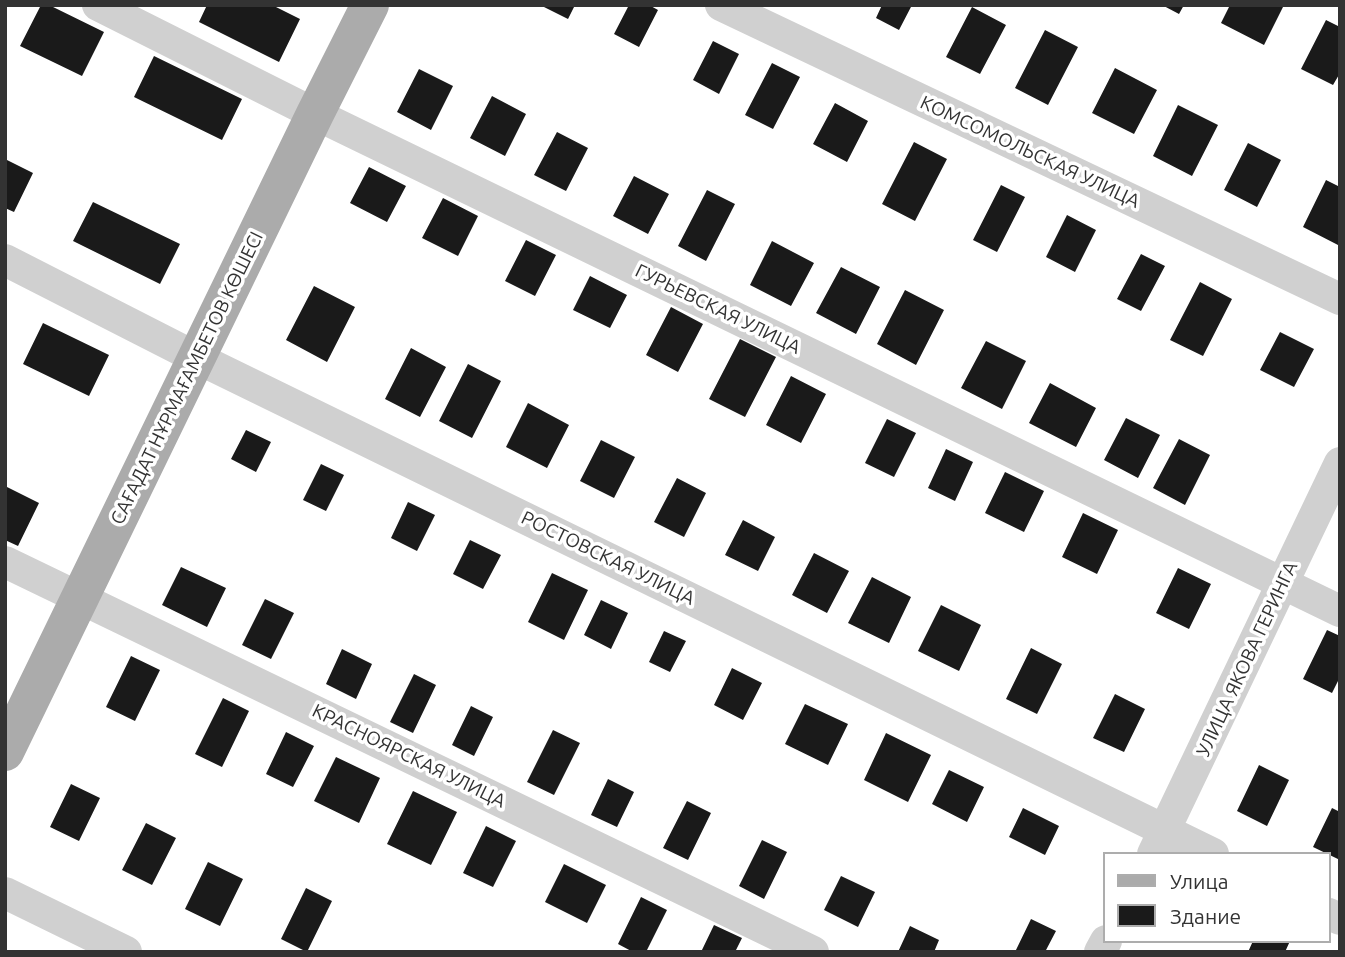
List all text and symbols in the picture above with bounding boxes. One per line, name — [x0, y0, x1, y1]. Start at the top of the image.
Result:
street label: КОМСОМОЛЬСКАЯ УЛИЦА — [917, 91, 1143, 213]
street label: САҒАДАТ НҰРМАҒАМБЕТОВ КӨШЕСІ — [106, 228, 268, 528]
street label: ГУРЬЕВСКАЯ УЛИЦА — [632, 259, 804, 359]
street label: РОСТОВСКАЯ УЛИЦА — [517, 506, 699, 610]
street label: УЛИЦА ЯКОВА ГЕРИНГА — [1192, 558, 1302, 760]
street label: КРАСНОЯРСКАЯ УЛИЦА — [309, 699, 509, 813]
legend — [1104, 852, 1331, 943]
text: Улица — [1170, 869, 1228, 893]
text: Здание — [1170, 904, 1241, 928]

